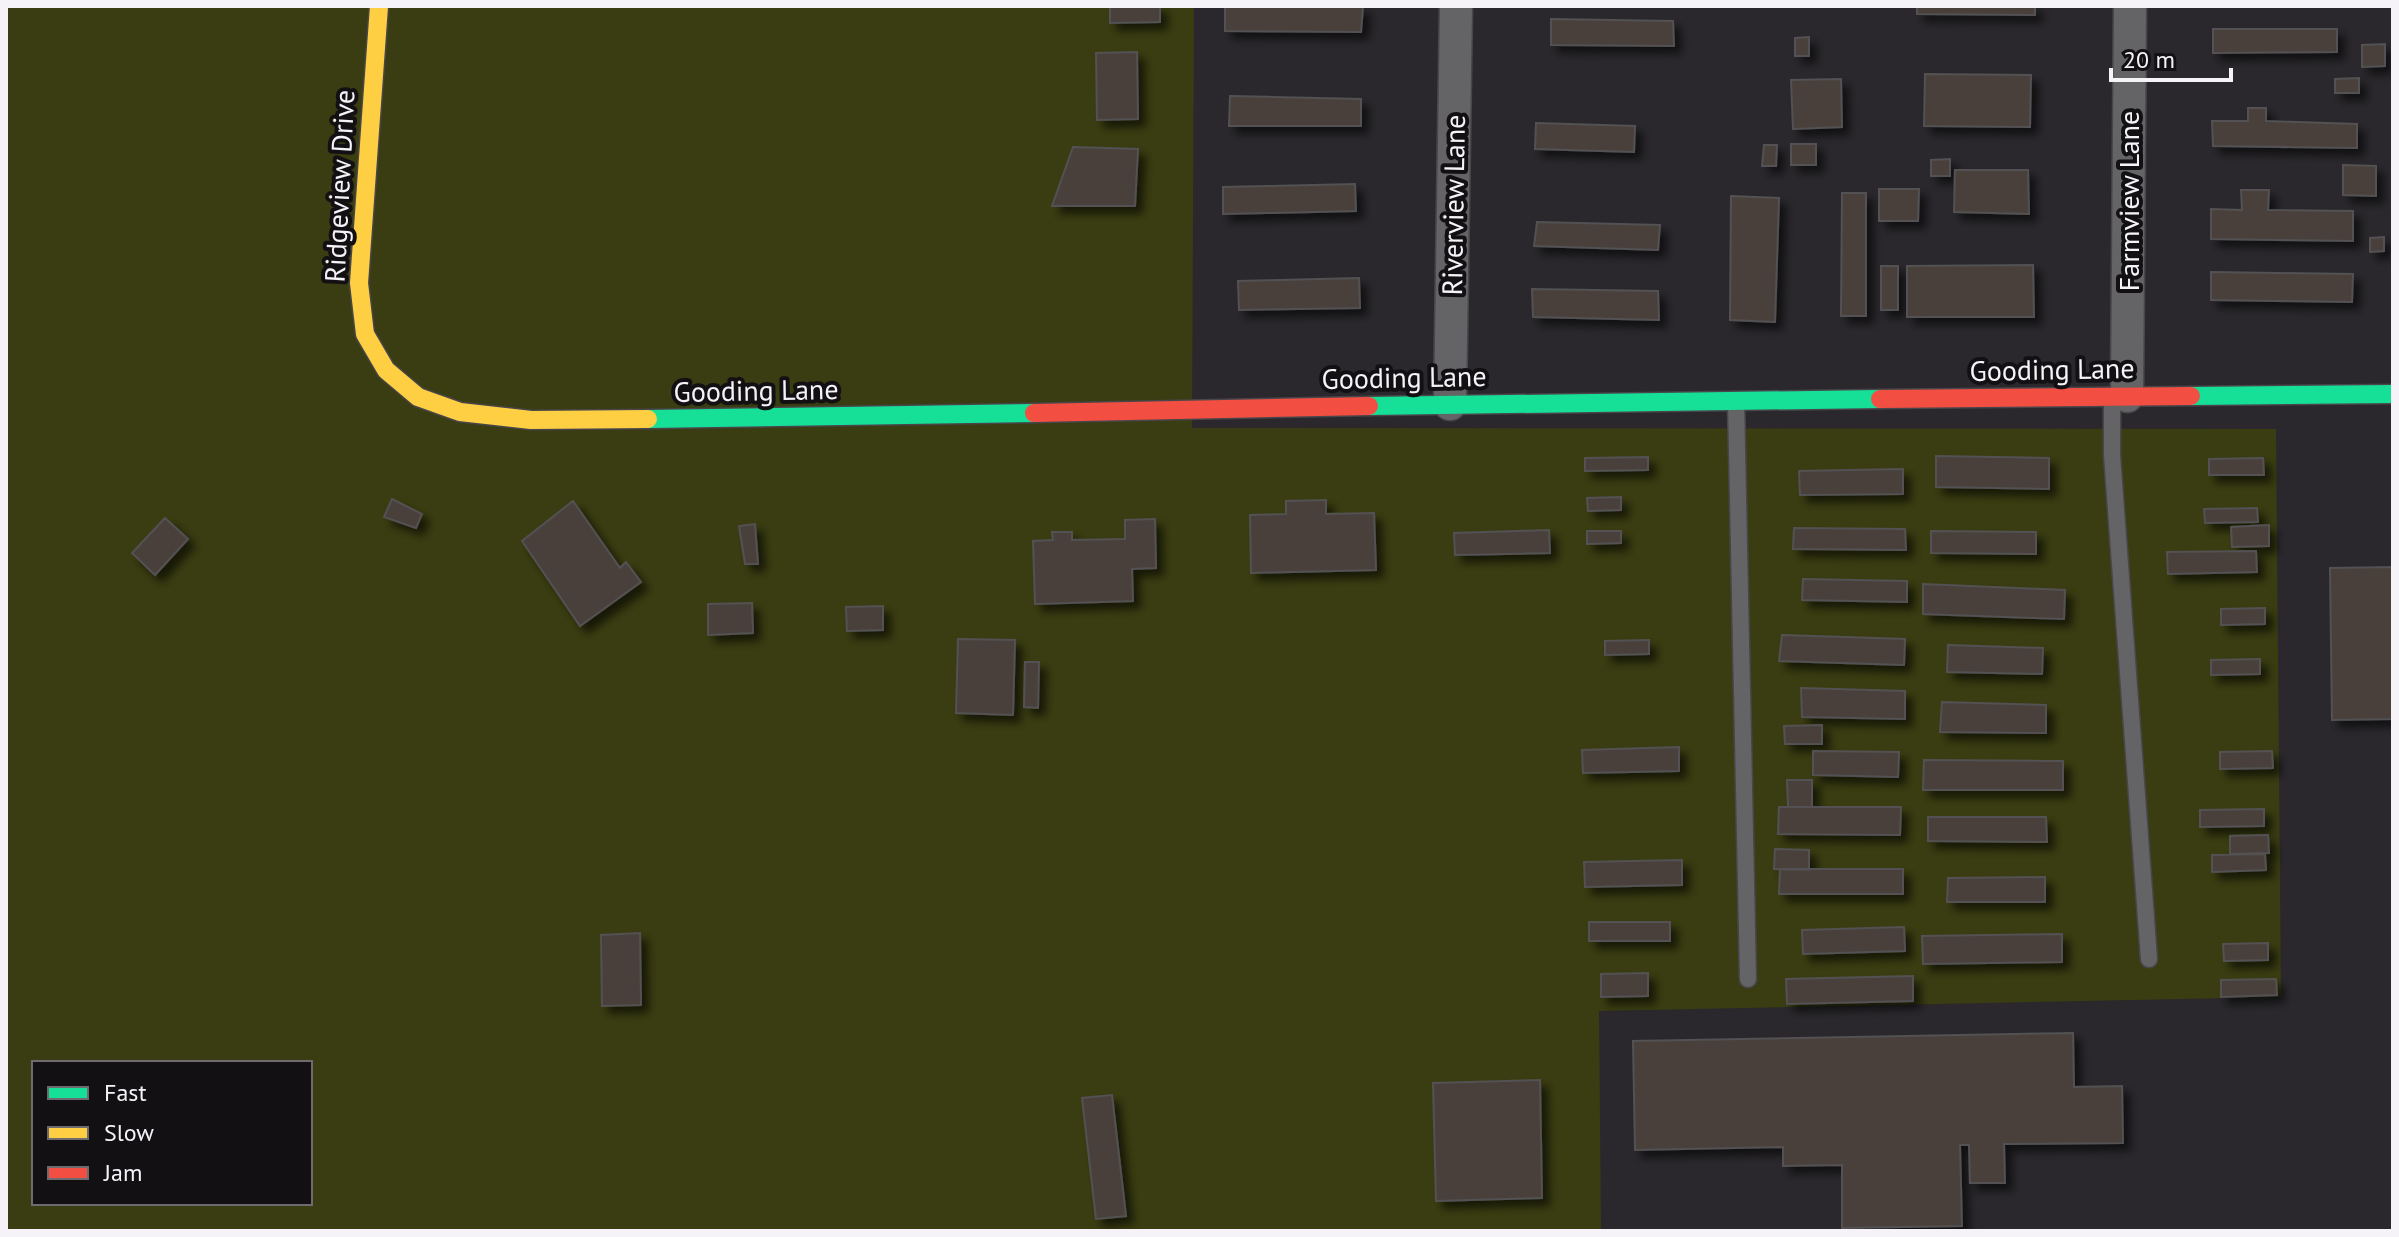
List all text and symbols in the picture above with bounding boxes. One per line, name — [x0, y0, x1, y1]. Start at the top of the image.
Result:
scale bar — [2111, 32, 2231, 82]
text: 20 m — [2123, 44, 2175, 75]
street label: Ridgeview Drive — [315, 89, 363, 283]
street label: Farmview Lane — [2110, 111, 2147, 291]
street label: Riverview Lane — [1433, 114, 1473, 296]
street label: Gooding Lane — [1969, 349, 2135, 389]
street label: Gooding Lane — [1321, 357, 1487, 397]
street label: Gooding Lane — [673, 370, 839, 410]
legend — [32, 1061, 312, 1205]
text: Fast — [104, 1077, 147, 1108]
text: Slow — [104, 1117, 154, 1148]
text: Jam — [103, 1157, 142, 1188]

